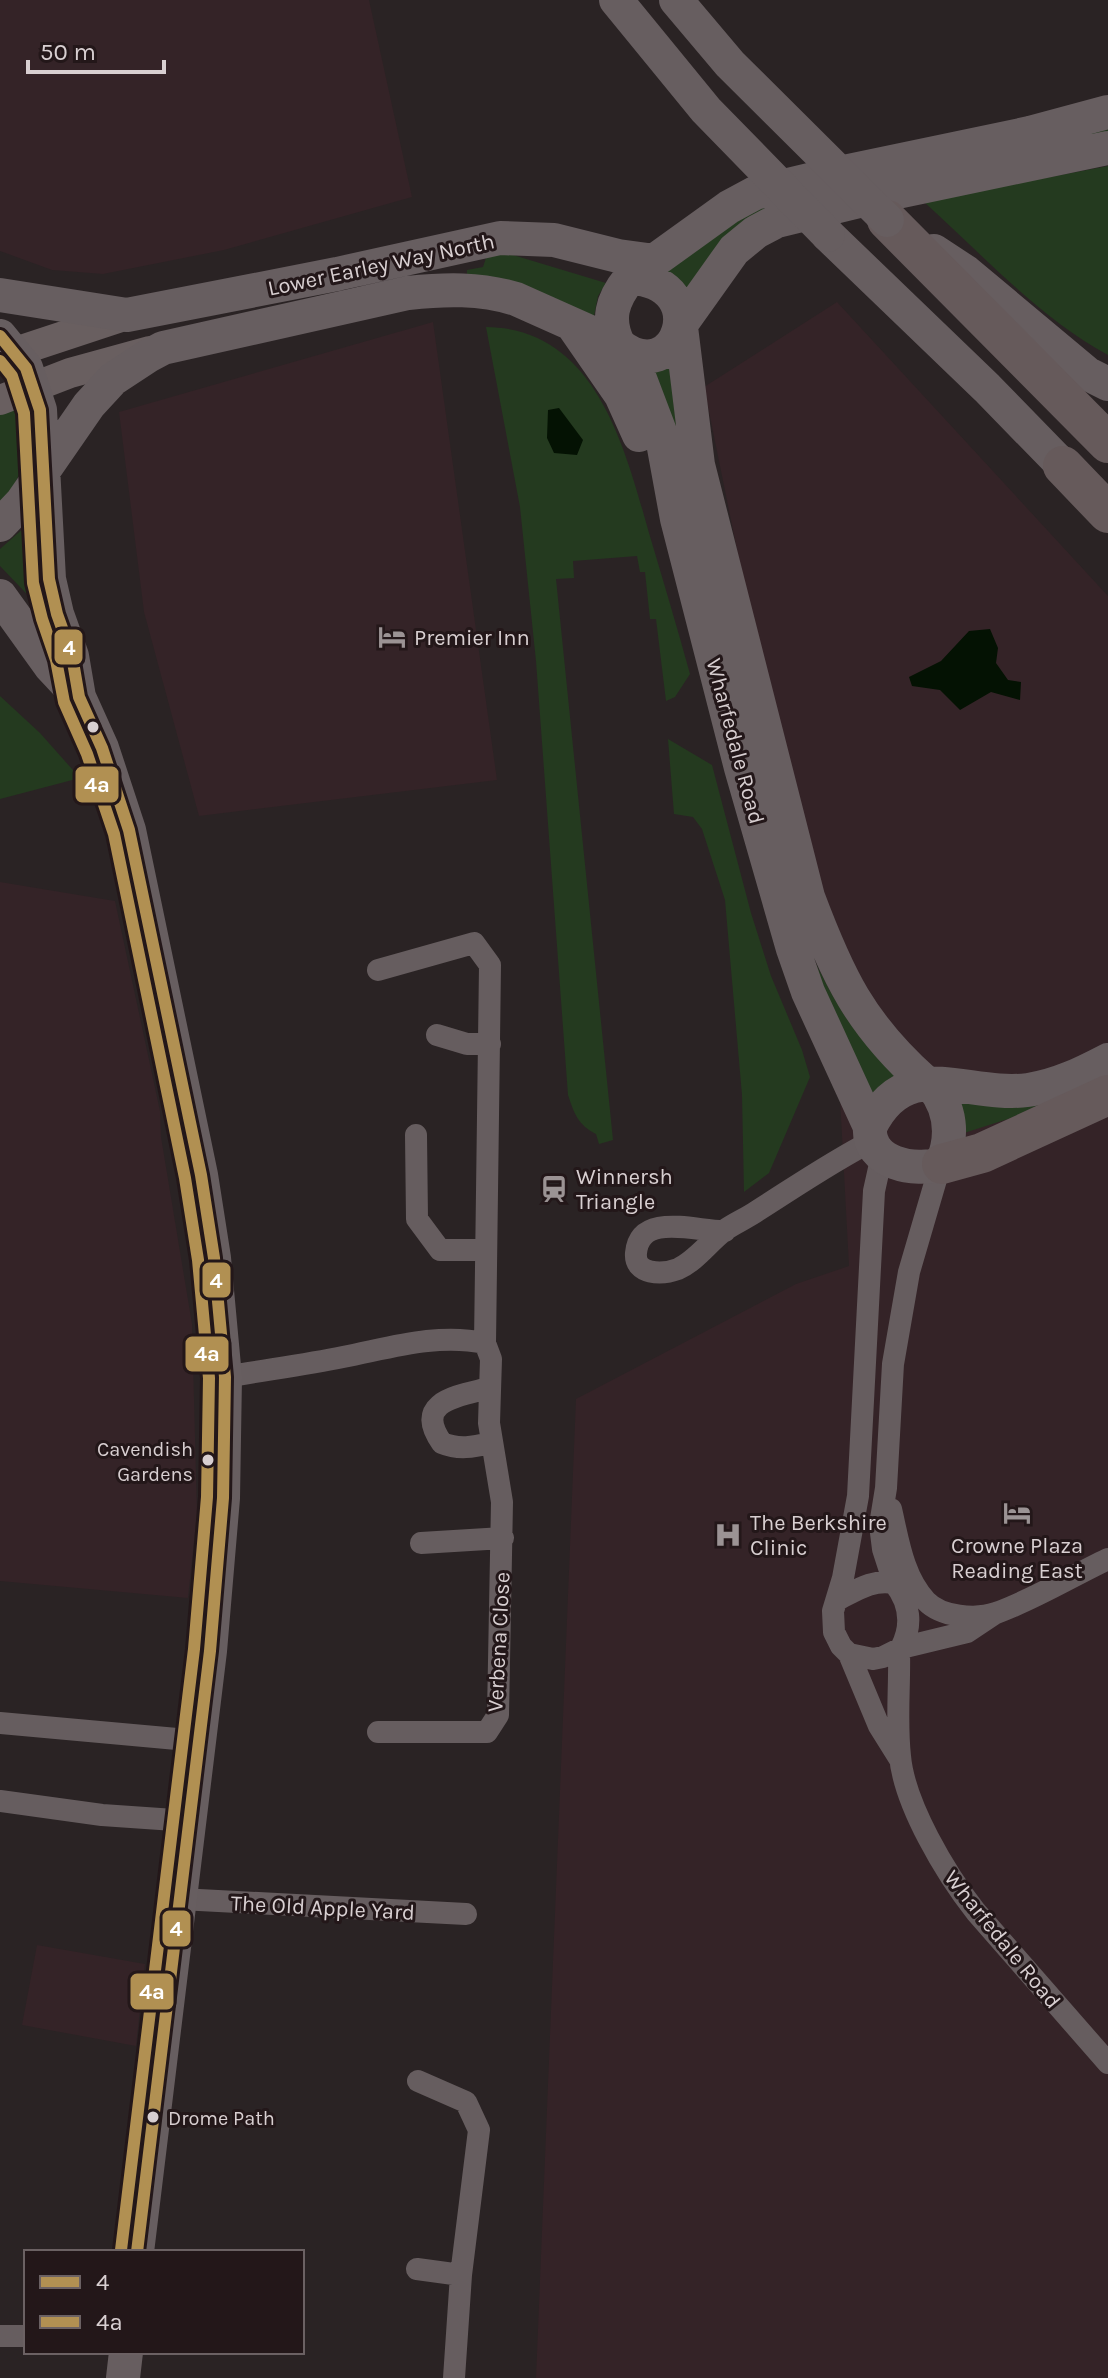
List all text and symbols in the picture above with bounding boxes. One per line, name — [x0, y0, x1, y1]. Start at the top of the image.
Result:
scale bar — [28, 24, 164, 74]
text: 50 m — [40, 38, 96, 66]
street label: Lower Earley Way North — [265, 228, 497, 302]
hotel icon: Premier Inn — [377, 622, 407, 652]
place label: Premier Inn — [414, 625, 530, 651]
line badge: 4 — [53, 628, 84, 666]
text: 4 — [62, 635, 76, 661]
street label: Wharfedale Road — [700, 656, 770, 827]
unlabelled marker — [85, 719, 101, 735]
line badge: 4a — [74, 765, 120, 804]
text: 4a — [84, 772, 110, 798]
place label: Winnersh Triangle — [576, 1164, 673, 1215]
station icon: Winnersh Triangle — [539, 1174, 569, 1204]
line badge: 4 — [201, 1261, 232, 1299]
text: 4 — [209, 1268, 223, 1294]
line badge: 4a — [184, 1335, 230, 1373]
text: 4a — [194, 1341, 220, 1367]
place label: Cavendish Gardens — [97, 1438, 193, 1486]
marker: Cavendish Gardens — [200, 1452, 216, 1468]
hotel icon: Crowne Plaza Reading East — [1002, 1498, 1032, 1528]
place label: The Berkshire Clinic — [750, 1510, 887, 1561]
hospital icon: The Berkshire Clinic — [713, 1520, 743, 1550]
place label: Crowne Plaza Reading East — [951, 1533, 1083, 1584]
street label: Verbena Close — [482, 1571, 516, 1713]
street label: Wharfedale Road — [939, 1865, 1066, 2014]
street label: The Old Apple Yard — [230, 1890, 416, 1926]
line badge: 4 — [161, 1909, 192, 1948]
text: 4 — [169, 1916, 183, 1942]
line badge: 4a — [129, 1972, 175, 2011]
text: 4a — [139, 1979, 165, 2005]
place label: Drome Path — [168, 2107, 275, 2130]
marker: Drome Path — [145, 2109, 161, 2125]
legend — [24, 2250, 304, 2354]
text: 4 — [96, 2268, 109, 2296]
text: 4a — [96, 2308, 123, 2336]

